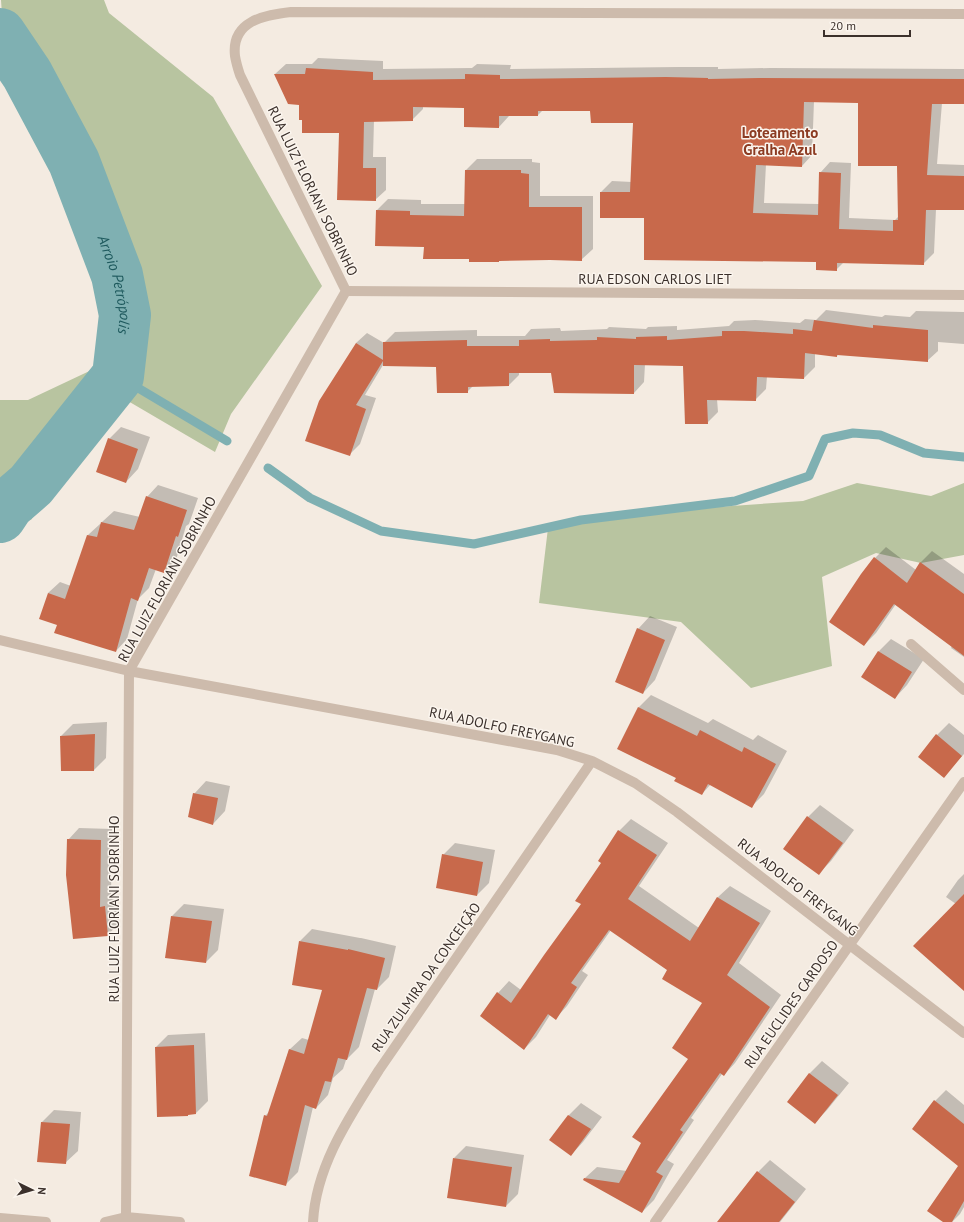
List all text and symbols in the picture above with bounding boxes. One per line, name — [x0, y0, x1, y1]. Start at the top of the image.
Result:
scale bar — [824, 12, 910, 38]
text: 20 m — [830, 18, 856, 33]
street label: RUA LUIZ FLORIANI SOBRINHO — [264, 103, 362, 279]
district label: Loteamento Gralha Azul — [742, 123, 818, 159]
water label: Arroio Petrópolis — [93, 231, 135, 335]
street label: RUA EDSON CARLOS LIET — [578, 270, 732, 288]
street label: RUA LUIZ FLORIANI SOBRINHO — [114, 493, 220, 665]
street label: RUA ADOLFO FREYGANG — [428, 703, 576, 751]
street label: RUA LUIZ FLORIANI SOBRINHO — [105, 816, 123, 1002]
street label: RUA ADOLFO FREYGANG — [734, 834, 862, 940]
street label: RUA ZULMIRA DA CONCEIÇÃO — [367, 899, 485, 1055]
street label: RUA EUCLIDES CARDOSO — [740, 936, 842, 1072]
north arrow — [12, 1170, 52, 1210]
text: N — [35, 1187, 49, 1195]

